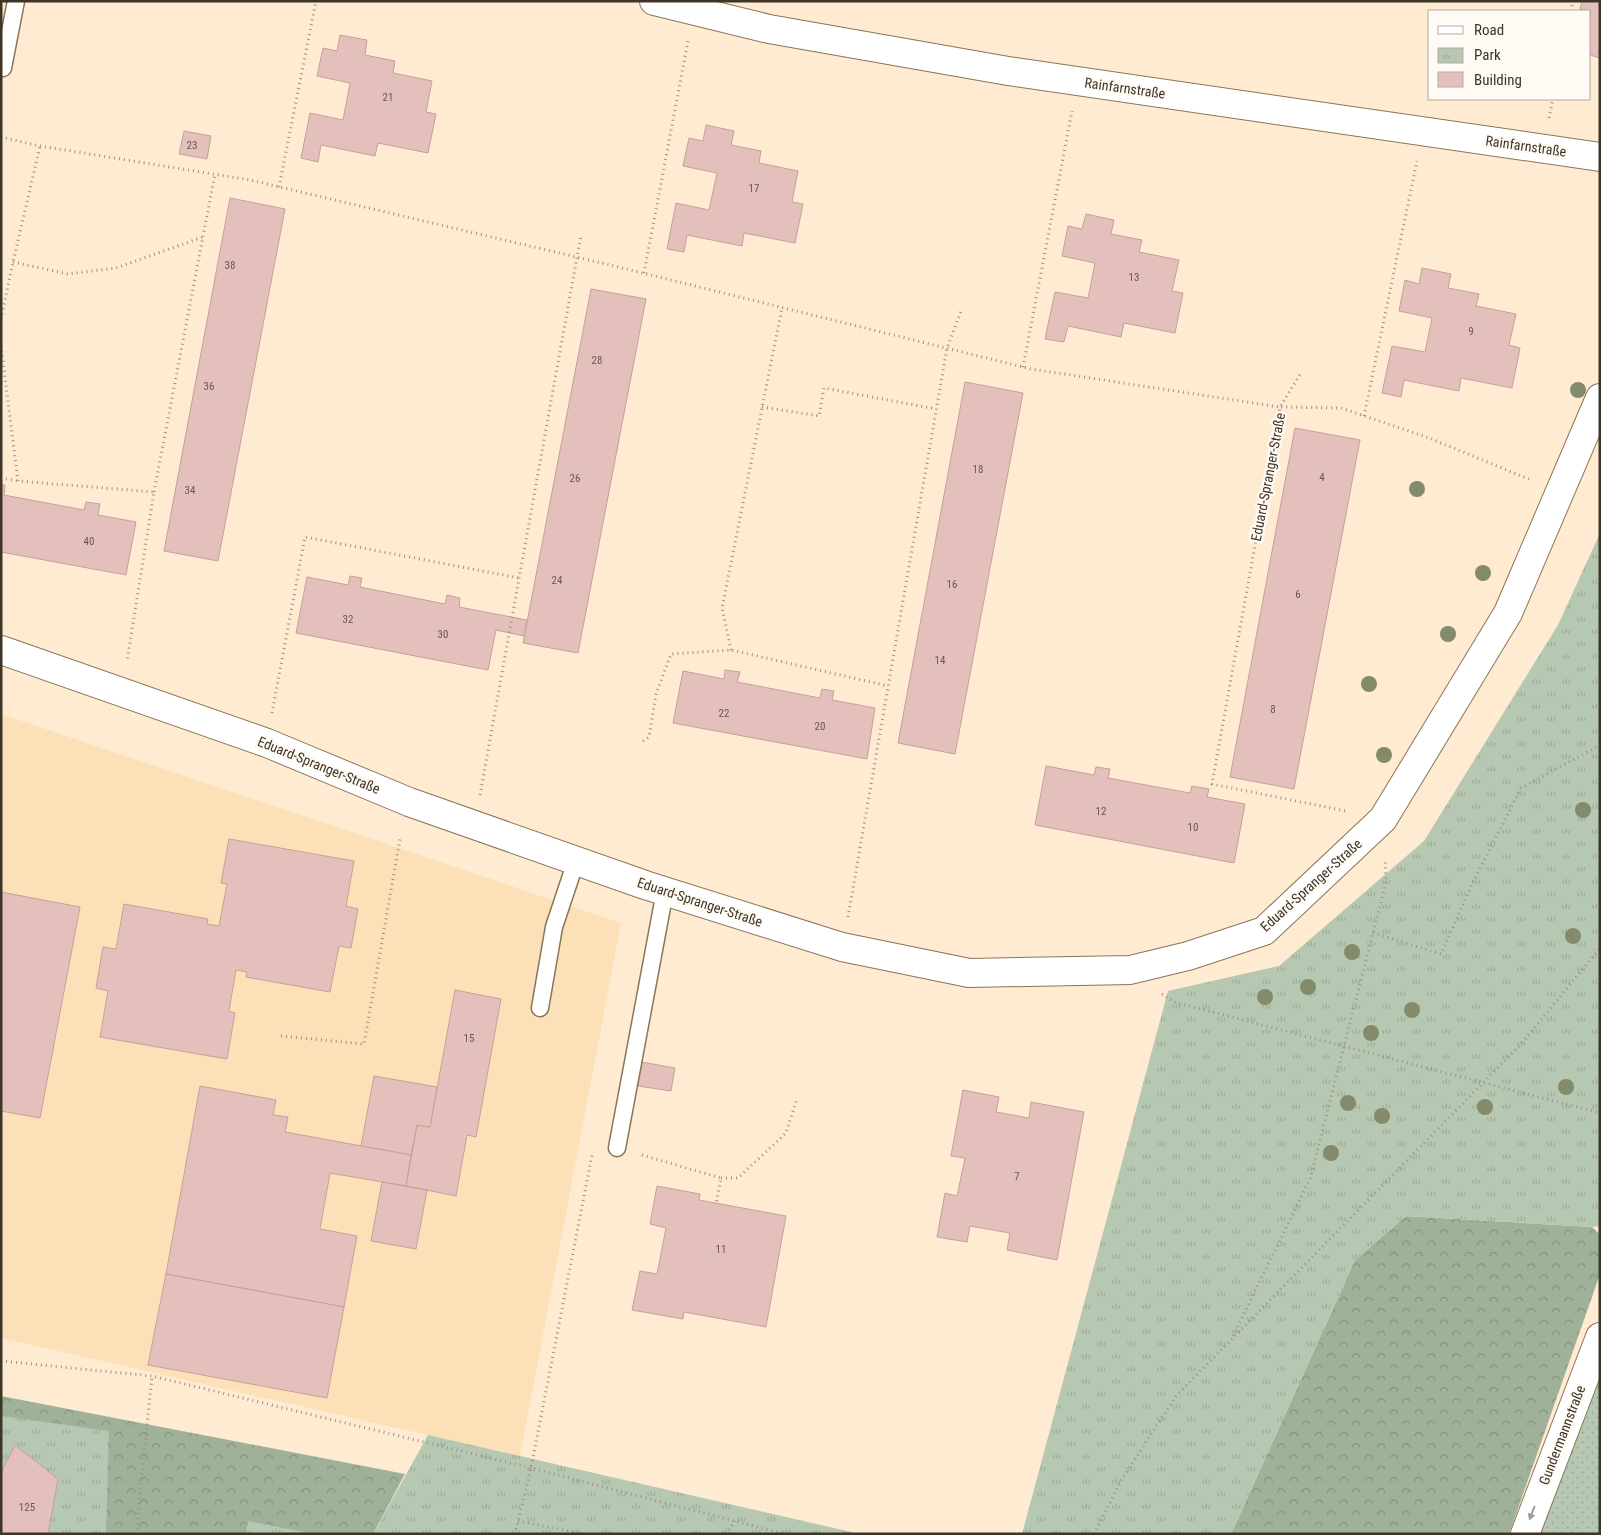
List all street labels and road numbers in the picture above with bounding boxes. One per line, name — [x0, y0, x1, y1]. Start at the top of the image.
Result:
street label: Rainfarnstraße — [1084, 74, 1167, 102]
street label: Rainfarnstraße — [1485, 132, 1568, 160]
street label: Eduard-Spranger-Straße — [1248, 411, 1288, 543]
street label: Eduard-Spranger-Straße — [255, 733, 383, 797]
street label: Eduard-Spranger-Straße — [1257, 835, 1365, 935]
street label: Eduard-Spranger-Straße — [635, 874, 765, 930]
street label: Gundermannstraße — [1536, 1382, 1589, 1487]

